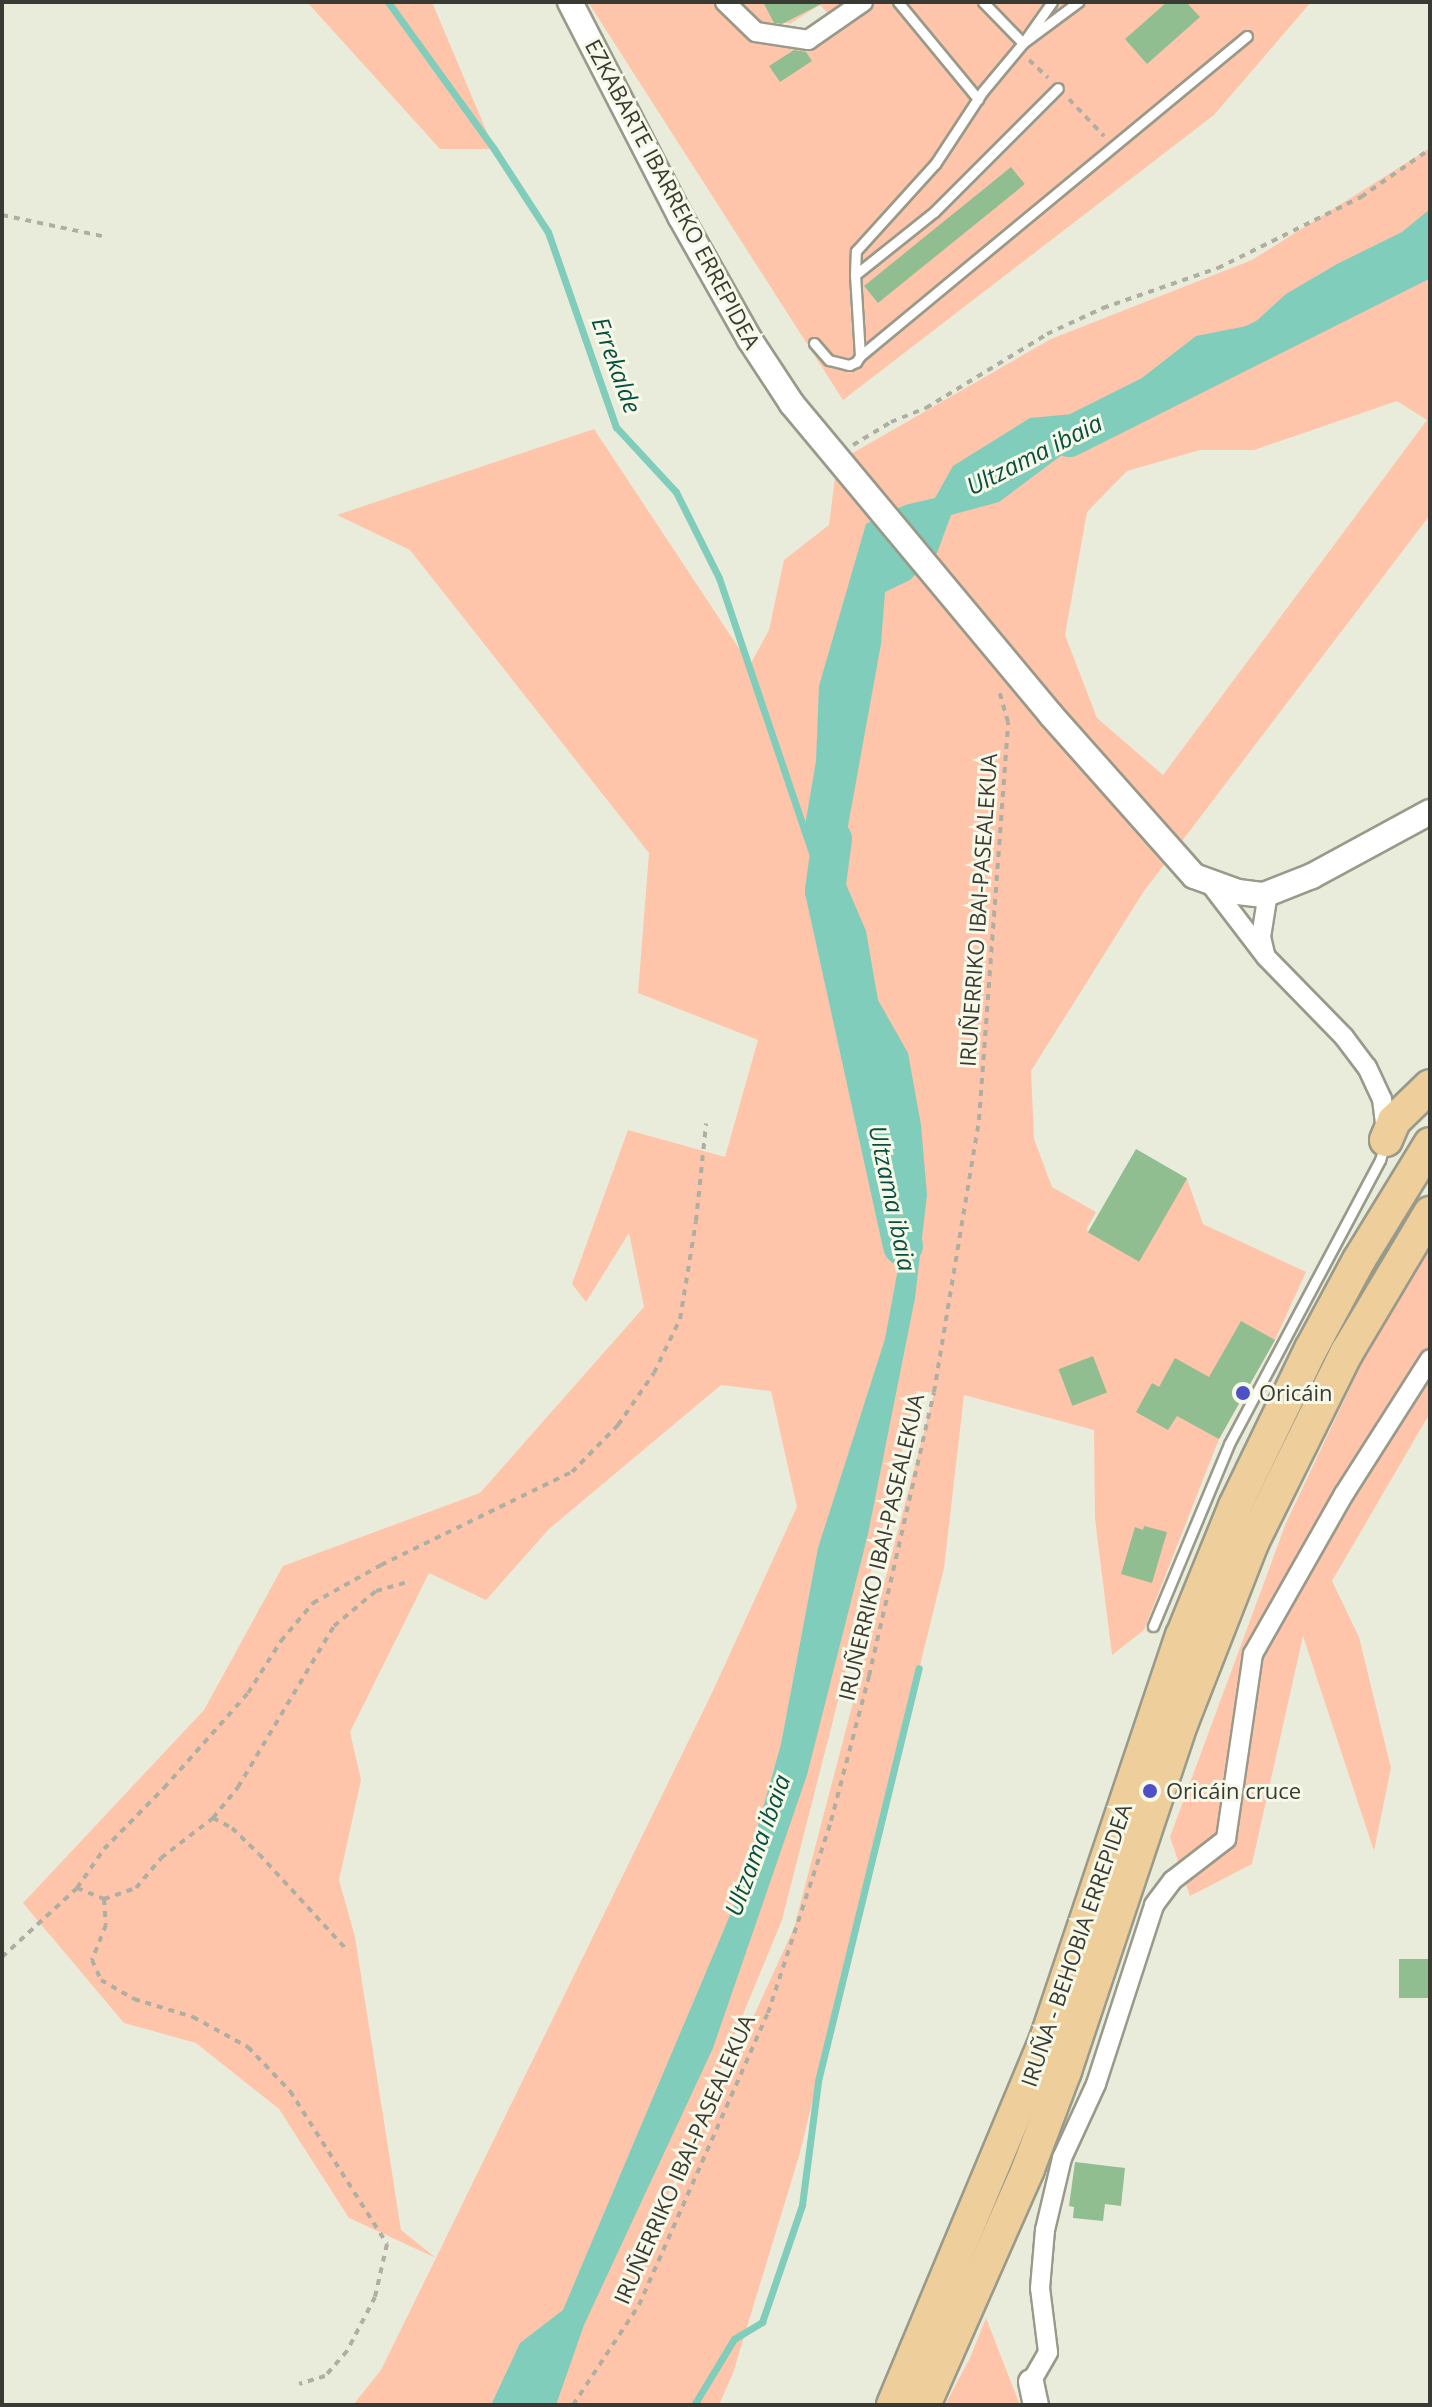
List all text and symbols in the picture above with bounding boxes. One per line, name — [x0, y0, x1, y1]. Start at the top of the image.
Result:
street label: EZKABARTE IBARREKO ERREPIDEA — [580, 35, 766, 353]
water label: Errekalde — [586, 313, 648, 417]
water label: Ultzama ibaia — [961, 408, 1107, 500]
street label: IRUÑERRIKO IBAI-PASEALEKUA — [954, 752, 1002, 1068]
water label: Ultzama ibaia — [863, 1122, 923, 1274]
place label: Oricáin — [1259, 1380, 1332, 1406]
marker: Oricáin — [1234, 1384, 1252, 1402]
street label: IRUÑERRIKO IBAI-PASEALEKUA — [833, 1391, 929, 1703]
water label: Ultzama ibaia — [718, 1770, 796, 1920]
place label: Oricáin cruce — [1166, 1778, 1301, 1804]
marker: Oricáin cruce — [1141, 1782, 1159, 1800]
street label: IRUÑA - BEHOBIA ERREPIDEA — [1015, 1800, 1137, 2090]
street label: IRUÑERRIKO IBAI-PASEALEKUA — [608, 2010, 760, 2308]

